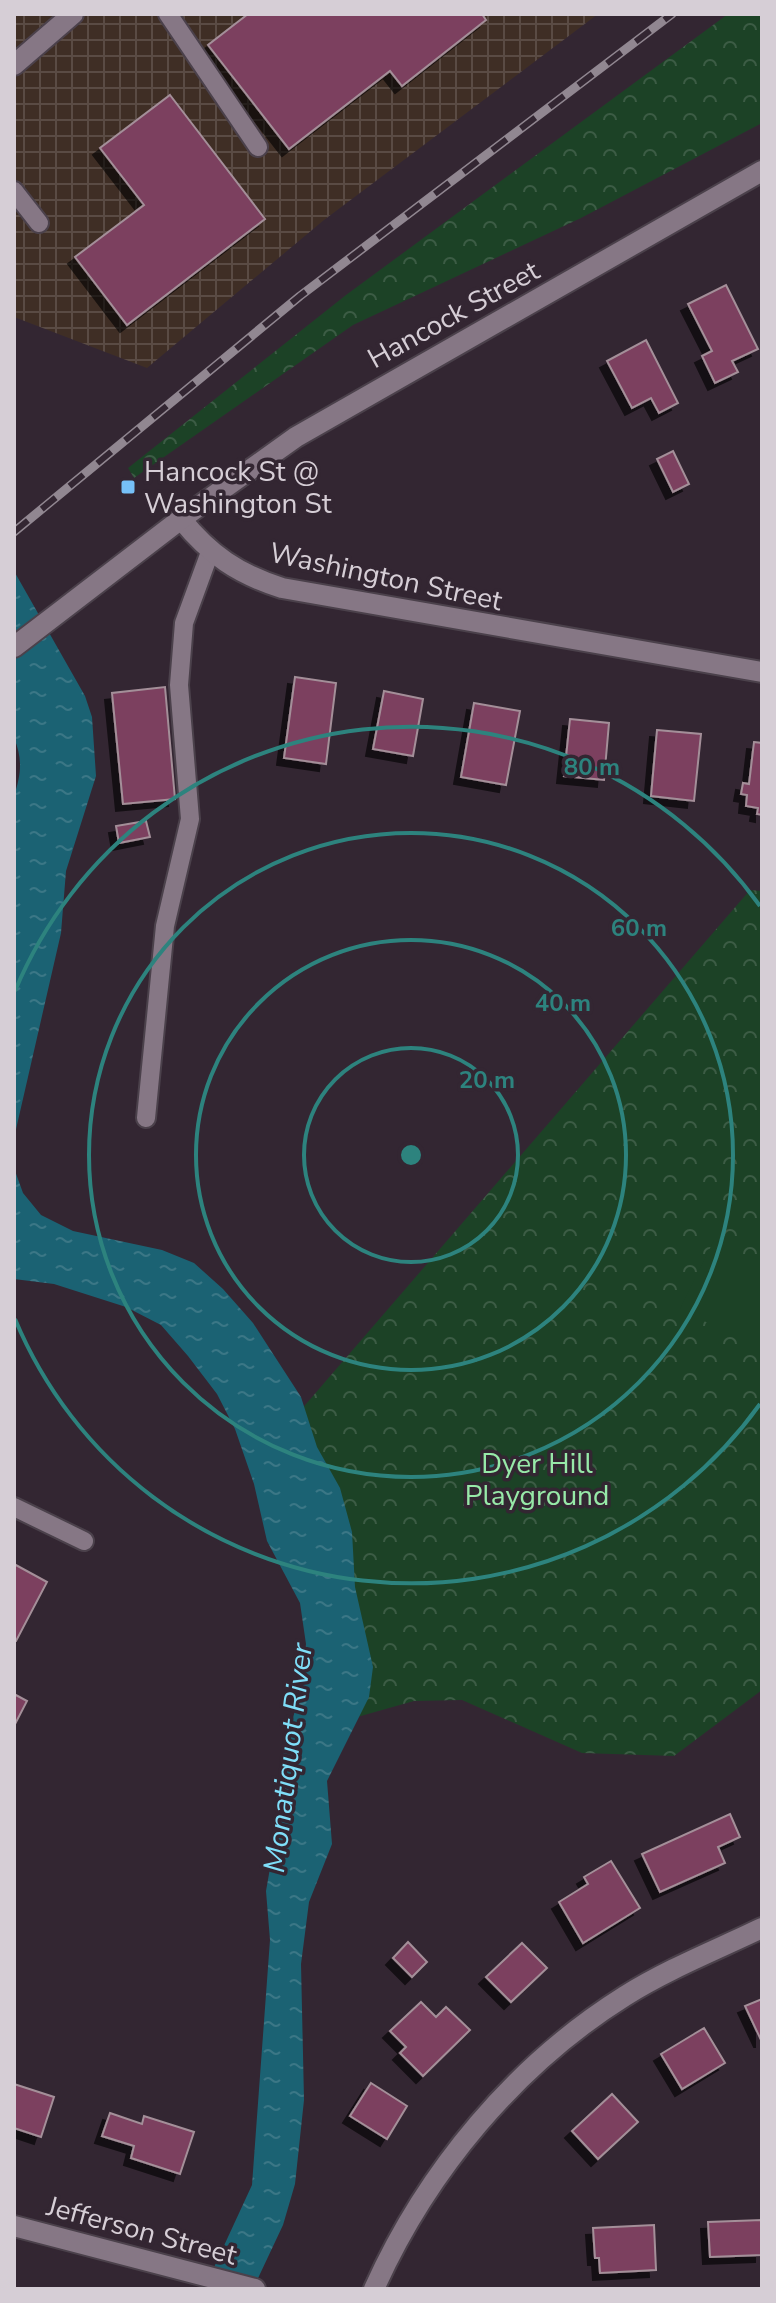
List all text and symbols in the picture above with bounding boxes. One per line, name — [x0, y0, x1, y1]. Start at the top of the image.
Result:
street label: Hancock Street — [361, 252, 546, 378]
place label: Hancock St @ Washington St — [144, 453, 332, 523]
marker: Hancock St @ Washington St — [119, 478, 137, 496]
street label: Washington Street — [266, 534, 506, 620]
text: 80 m — [564, 751, 620, 783]
text: 60 m — [611, 912, 667, 944]
text: 40 m — [535, 987, 591, 1019]
text: 20 m — [459, 1064, 515, 1096]
centre of rings — [397, 1141, 425, 1169]
park label: Dyer Hill Playground — [465, 1445, 609, 1515]
water label: Monatiquot River — [254, 1640, 323, 1875]
street label: Jefferson Street — [42, 2187, 241, 2275]

